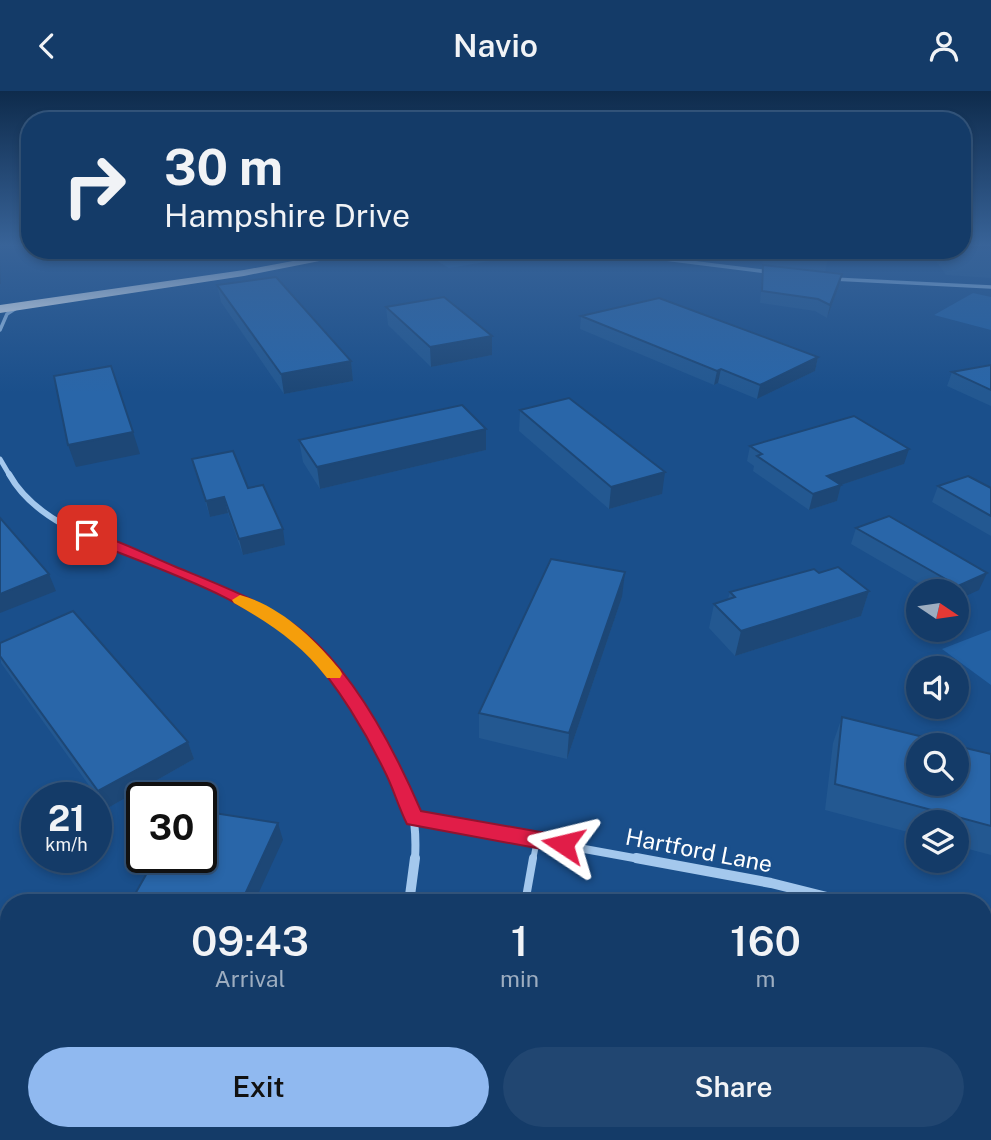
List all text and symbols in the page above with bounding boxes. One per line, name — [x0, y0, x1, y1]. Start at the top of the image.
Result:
icon: back — [28, 27, 66, 65]
text: Navio — [453, 27, 538, 64]
icon: person — [925, 27, 963, 65]
text: 30 m — [164, 138, 283, 196]
icon: right — [49, 140, 140, 231]
text: Hampshire Drive — [164, 197, 410, 234]
pin — [57, 505, 117, 565]
icon: arrive — [68, 516, 106, 554]
north arrow — [906, 579, 970, 642]
map controls — [906, 579, 969, 873]
button: sound — [906, 656, 969, 719]
button: search — [906, 733, 969, 796]
speed limit sign: 30 — [126, 782, 217, 873]
text: 21 — [48, 798, 85, 839]
position arrow — [526, 807, 600, 881]
button: layers — [906, 810, 969, 873]
street label: Hartford Lane — [623, 823, 775, 877]
text: km/h — [45, 834, 88, 855]
text: 09:43 — [191, 916, 309, 965]
text: 1 — [511, 916, 528, 965]
text: 160 — [730, 916, 801, 965]
text: Arrival — [214, 965, 286, 992]
text: min — [500, 965, 539, 992]
text: m — [756, 965, 775, 992]
button: Exit — [28, 1047, 489, 1127]
button: Share — [503, 1047, 964, 1127]

